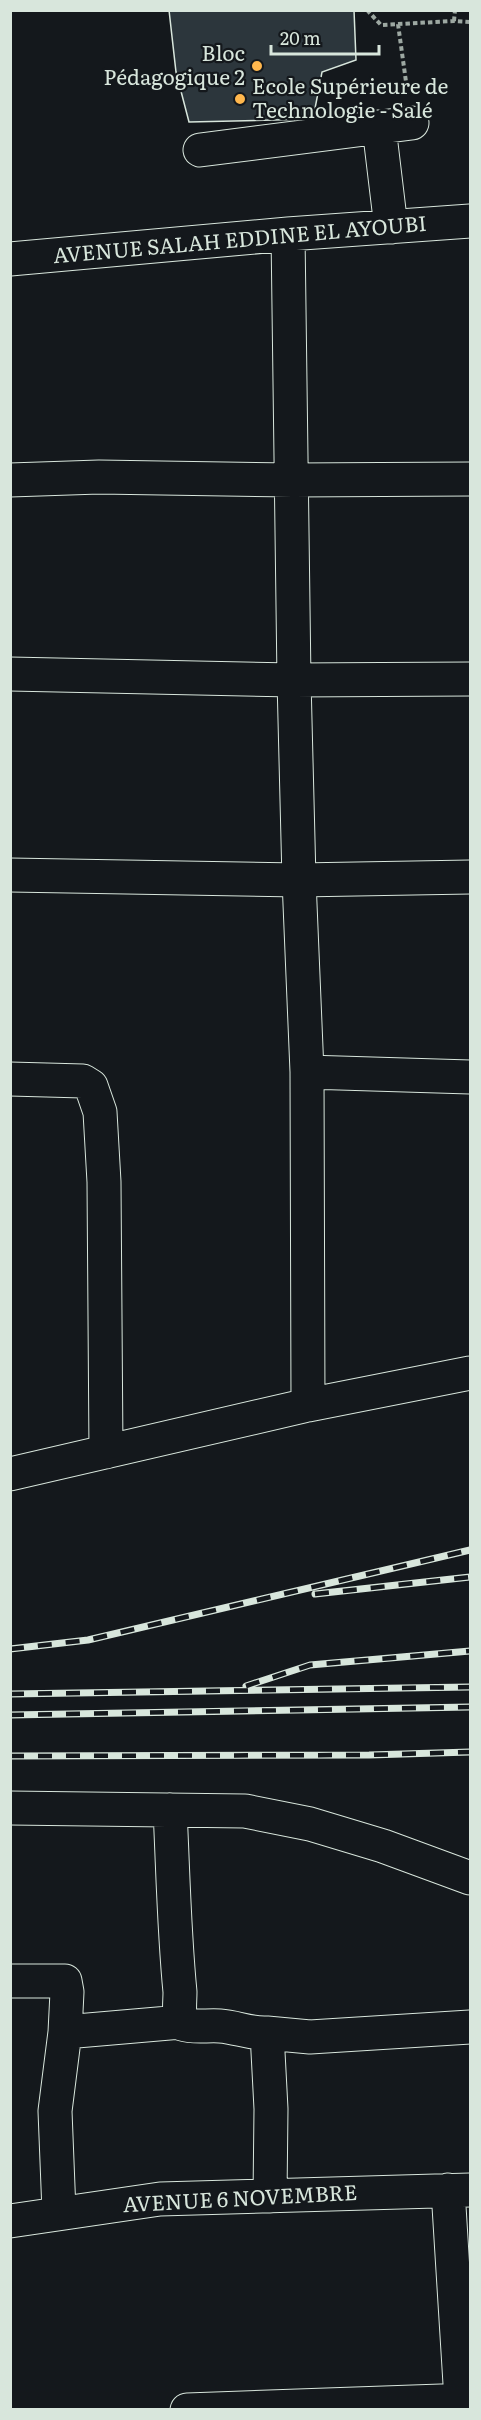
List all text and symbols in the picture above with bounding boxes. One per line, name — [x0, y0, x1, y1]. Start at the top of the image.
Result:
scale bar — [271, 18, 379, 56]
text: 20 m — [280, 24, 321, 51]
place label: Bloc Pédagogique 2 — [104, 36, 245, 91]
marker: Bloc Pédagogique 2 — [250, 59, 264, 73]
place label: Ecole Supérieure de Technologie - Salé — [252, 69, 448, 124]
marker: Ecole Supérieure de Technologie - Salé — [233, 92, 247, 106]
street label: AVENUE SALAH EDDINE EL AYOUBI — [52, 206, 428, 269]
street label: AVENUE 6 NOVEMBRE — [122, 2175, 358, 2218]

